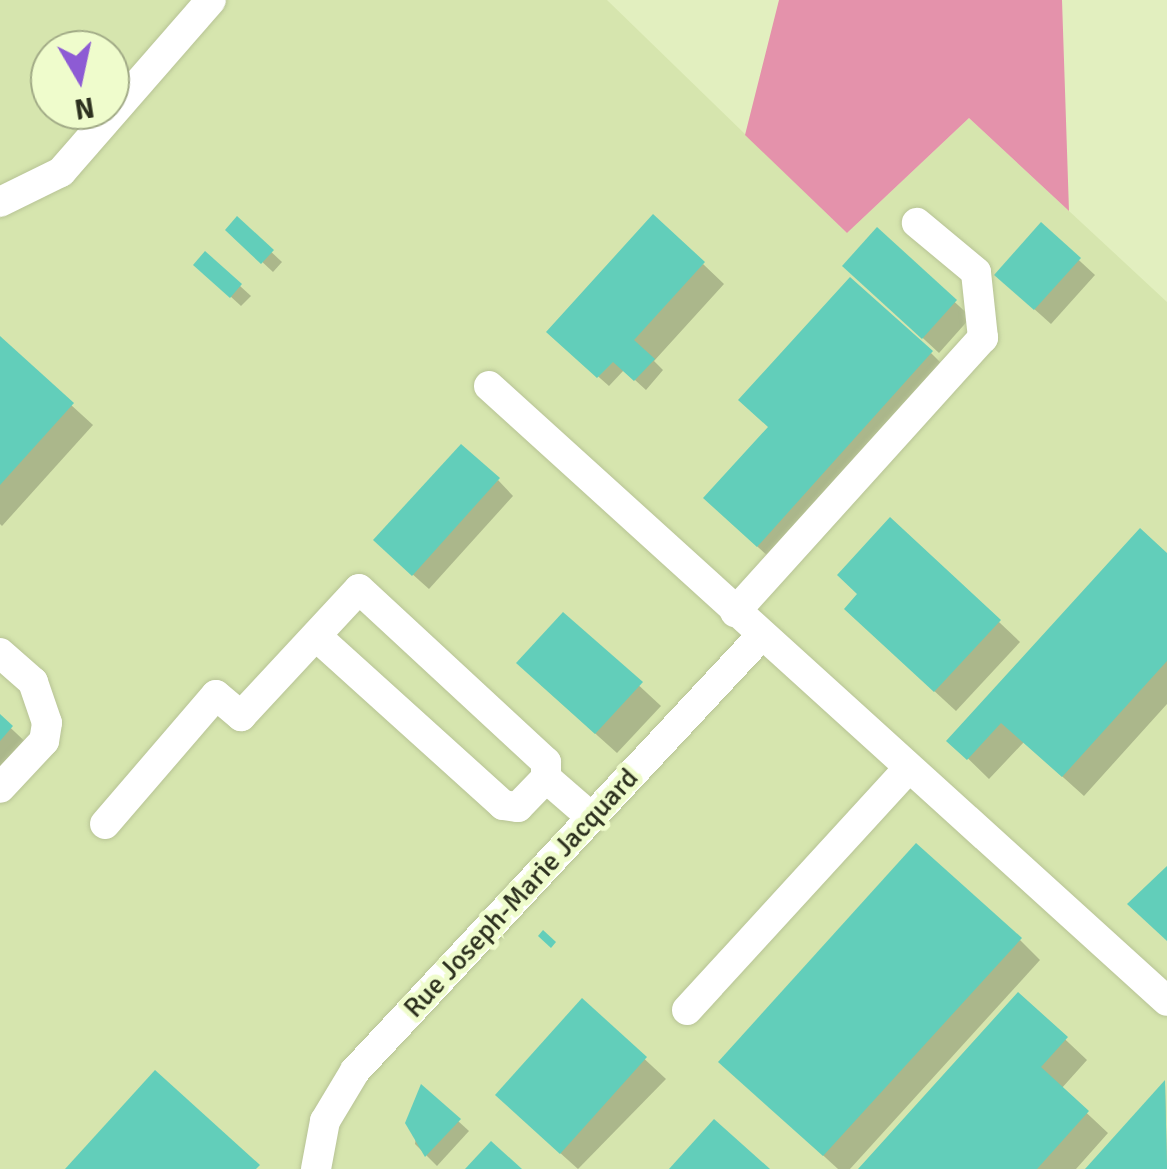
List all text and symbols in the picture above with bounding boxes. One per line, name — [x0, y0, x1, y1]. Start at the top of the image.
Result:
north arrow — [30, 30, 130, 130]
text: N — [72, 89, 97, 126]
street label: Rue Joseph-Marie Jacquard — [397, 761, 645, 1025]

